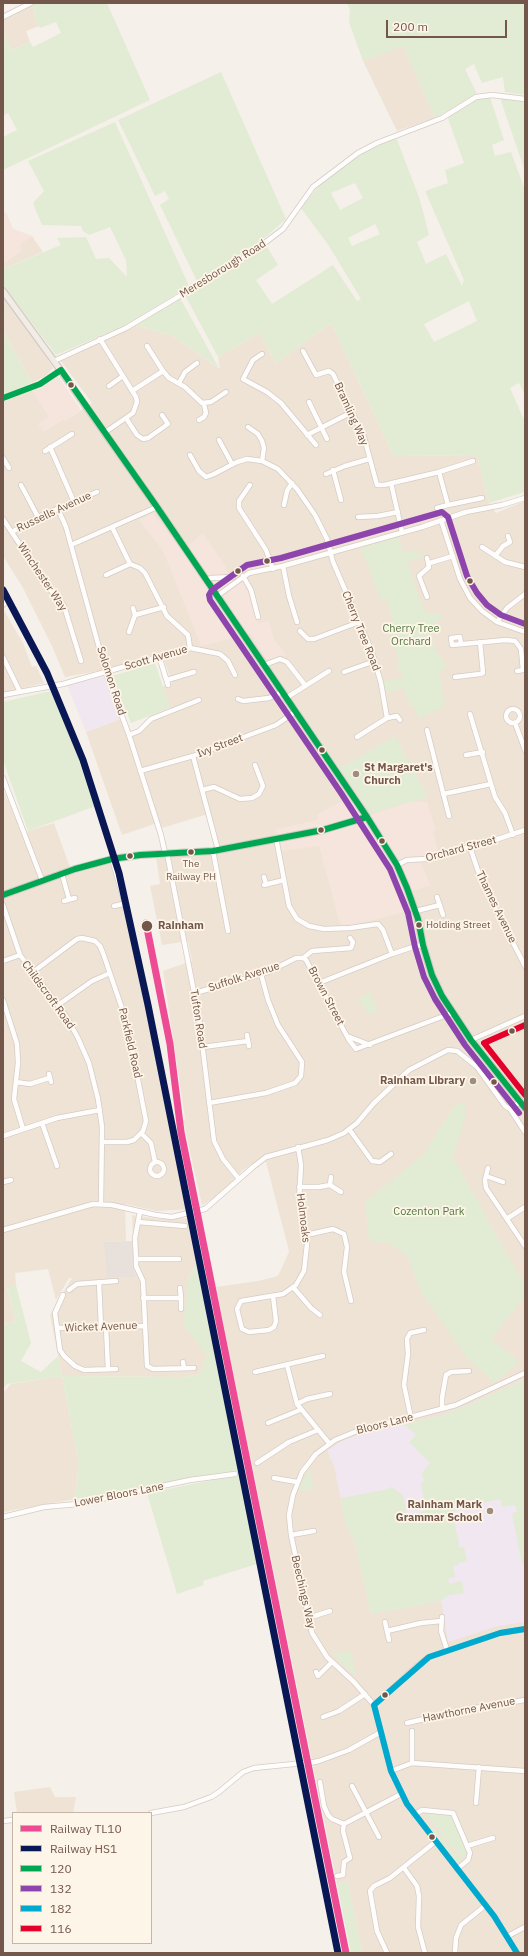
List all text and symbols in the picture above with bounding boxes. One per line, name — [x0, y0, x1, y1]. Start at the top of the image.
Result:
scale bar — [388, 12, 509, 38]
text: 200 m — [393, 19, 428, 34]
street label: Meresborough Road — [177, 237, 269, 301]
unlabelled marker — [66, 380, 76, 390]
street label: Bramling Way — [331, 380, 371, 448]
street label: Russells Avenue — [15, 489, 93, 535]
street label: Winchester Way — [14, 540, 70, 614]
unlabelled marker — [262, 556, 272, 566]
unlabelled marker — [233, 566, 243, 576]
unlabelled marker — [465, 576, 475, 586]
street label: Cherry Tree Road — [339, 589, 383, 673]
park label: Cherry Tree Orchard — [382, 622, 440, 648]
street label: Scott Avenue — [123, 643, 189, 673]
street label: Solomon Road — [94, 645, 128, 717]
street label: Ivy Street — [195, 731, 245, 761]
unlabelled marker — [317, 745, 327, 755]
place label: St Margaret's Church — [364, 761, 433, 787]
marker: St Margaret's Church — [351, 769, 361, 779]
unlabelled marker — [316, 825, 326, 835]
street label: Orchard Street — [424, 833, 498, 865]
unlabelled marker — [377, 836, 387, 846]
marker: The Railway PH — [186, 847, 196, 857]
unlabelled marker — [125, 851, 135, 861]
place label: The Railway PH — [166, 858, 216, 882]
street label: Thames Avenue — [473, 869, 519, 945]
marker: Rainham — [140, 919, 154, 933]
place label: Rainham — [158, 919, 204, 933]
place label: Holding Street — [426, 919, 490, 931]
marker: Holding Street — [414, 920, 424, 930]
street label: Childscroft Road — [19, 958, 77, 1032]
street label: Suffolk Avenue — [207, 959, 281, 995]
street label: Brown Street — [305, 964, 347, 1028]
street label: Tufton Road — [187, 989, 209, 1049]
street label: Parkfield Road — [115, 1007, 145, 1079]
unlabelled marker — [507, 1026, 517, 1036]
place label: Rainham Library — [380, 1074, 465, 1088]
marker: Rainham Library — [468, 1076, 478, 1086]
unlabelled marker — [489, 1077, 499, 1087]
street label: Holmoaks — [293, 1193, 313, 1243]
park label: Cozenton Park — [393, 1205, 465, 1219]
street label: Wicket Avenue — [64, 1319, 138, 1335]
street label: Bloors Lane — [355, 1411, 415, 1437]
street label: Lower Bloors Lane — [73, 1480, 165, 1510]
place label: Rainham Mark Grammar School — [396, 1498, 482, 1524]
marker: Rainham Mark Grammar School — [485, 1506, 495, 1516]
street label: Beechings Way — [288, 1554, 318, 1630]
unlabelled marker — [380, 1690, 390, 1700]
street label: Hawthorne Avenue — [422, 1695, 516, 1725]
legend — [12, 1812, 152, 1944]
text: Railway TL10 — [50, 1821, 122, 1836]
unlabelled marker — [427, 1832, 437, 1842]
text: Railway HS1 — [50, 1841, 117, 1856]
text: 120 — [50, 1861, 72, 1876]
text: 132 — [50, 1881, 72, 1896]
text: 182 — [50, 1901, 72, 1916]
text: 116 — [50, 1921, 72, 1936]

